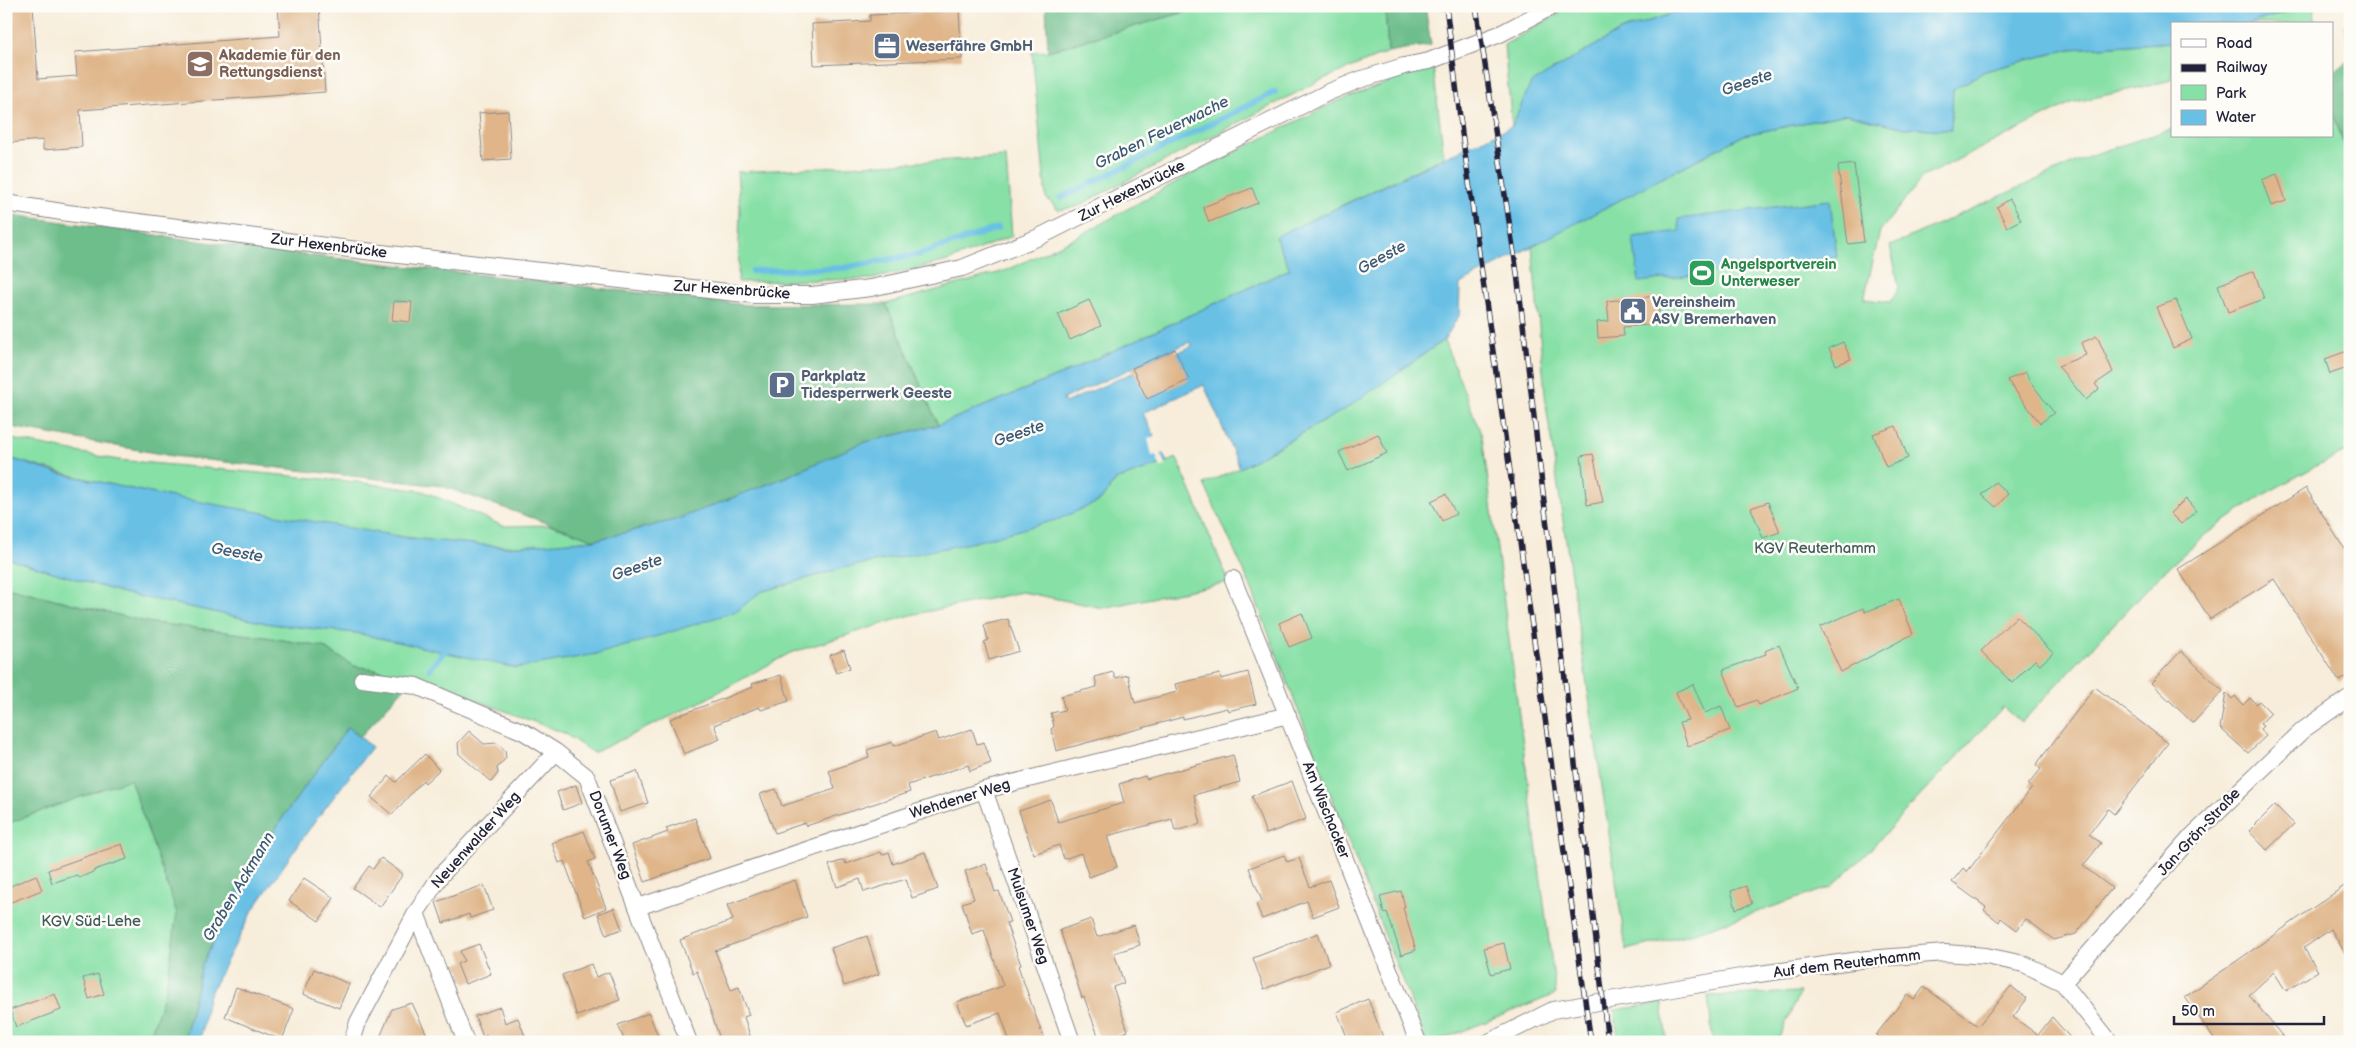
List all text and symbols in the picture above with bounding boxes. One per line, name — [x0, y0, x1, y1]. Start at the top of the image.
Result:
legend — [2171, 22, 2334, 138]
office icon: Weserfähre GmbH — [872, 31, 902, 61]
text: Road — [2216, 34, 2252, 53]
place label: Weserfähre GmbH — [906, 37, 1033, 56]
place label: Akademie für den Rettungsdienst — [218, 46, 341, 82]
school or university icon: Akademie für den Rettungsdienst — [185, 49, 215, 79]
text: Railway — [2216, 58, 2267, 77]
water label: Geeste — [1719, 66, 1775, 100]
text: Park — [2216, 84, 2247, 103]
water label: Graben Feuerwache — [1092, 92, 1232, 174]
text: Water — [2216, 108, 2256, 127]
street label: Zur Hexenbrücke — [1075, 156, 1188, 226]
street label: Zur Hexenbrücke — [269, 229, 388, 263]
water label: Geeste — [1355, 237, 1409, 279]
place label: Angelsportverein Unterweser — [1720, 255, 1837, 291]
sports icon: Angelsportverein Unterweser — [1687, 258, 1717, 288]
street label: Zur Hexenbrücke — [672, 276, 791, 304]
place label: Vereinsheim ASV Bremerhaven — [1651, 293, 1776, 329]
public building icon: Vereinsheim ASV Bremerhaven — [1618, 296, 1648, 326]
place label: Parkplatz Tidesperrwerk Geeste — [801, 367, 952, 403]
parking icon: Parkplatz Tidesperrwerk Geeste — [767, 370, 797, 400]
water label: Geeste — [991, 417, 1047, 451]
water label: Geeste — [210, 539, 264, 567]
park label: KGV Reuterhamm — [1754, 539, 1876, 558]
water label: Geeste — [609, 551, 665, 585]
street label: Am Wischacker — [1298, 759, 1354, 862]
street label: Wehdener Weg — [907, 775, 1013, 823]
street label: Jan-Grön-Straße — [2153, 784, 2245, 880]
street label: Neuenwalder Weg — [427, 787, 525, 893]
street label: Dorumer Weg — [584, 788, 636, 882]
water label: Graben Ackmann — [199, 829, 279, 945]
street label: Mulsumer Weg — [1003, 865, 1053, 967]
park label: KGV Süd-Lehe — [41, 912, 141, 931]
street label: Auf dem Reuterhamm — [1772, 946, 1922, 982]
scale bar — [2174, 993, 2324, 1025]
text: 50 m — [2181, 1002, 2215, 1021]

